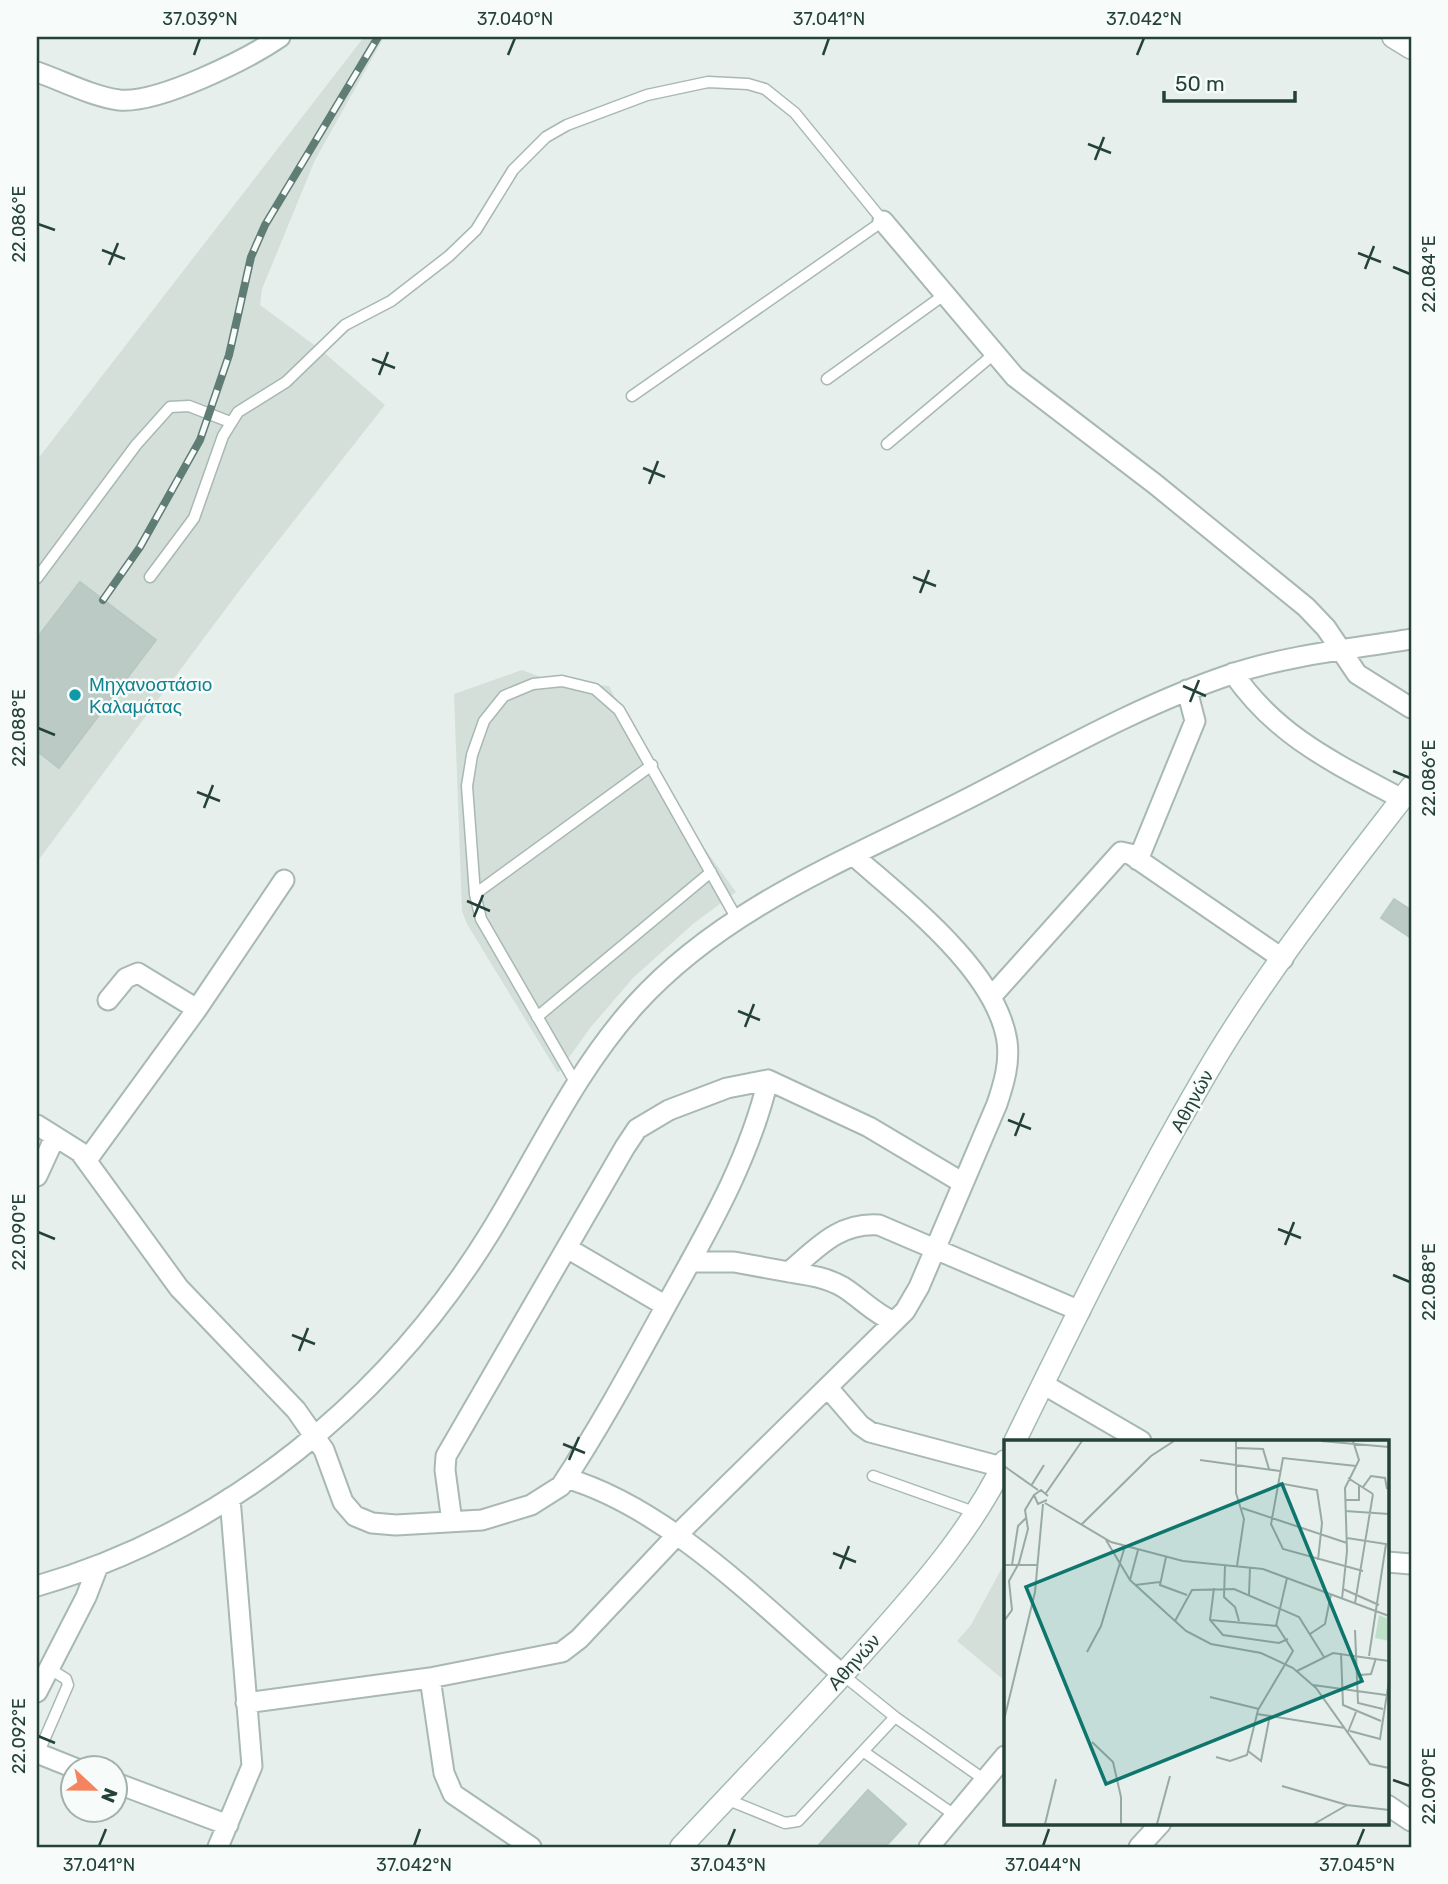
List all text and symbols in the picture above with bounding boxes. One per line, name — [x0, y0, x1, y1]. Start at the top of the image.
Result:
text: 37.039°N — [162, 8, 238, 30]
text: 37.040°N — [477, 8, 553, 30]
text: 37.041°N — [793, 8, 865, 30]
text: 37.042°N — [1106, 8, 1182, 30]
scale bar — [1164, 60, 1296, 104]
text: 50 m — [1175, 71, 1225, 96]
text: 22.086°E — [8, 185, 30, 263]
text: 22.084°E — [1418, 235, 1440, 313]
place label: Μηχανοστάσιο Καλαμάτας — [89, 673, 212, 718]
marker: Μηχανοστάσιο Καλαμάτας — [67, 687, 83, 703]
text: 22.088°E — [8, 689, 30, 767]
text: 22.086°E — [1418, 739, 1440, 817]
street label: Αθηνών — [1166, 1066, 1218, 1136]
text: 22.090°E — [8, 1194, 30, 1270]
text: 22.088°E — [1418, 1243, 1440, 1321]
inset map — [1004, 1440, 1388, 1825]
street label: Αθηνών — [823, 1629, 885, 1695]
text: 22.092°E — [8, 1698, 30, 1774]
text: 22.090°E — [1418, 1748, 1440, 1824]
north arrow — [60, 1755, 130, 1825]
text: N — [96, 1785, 123, 1806]
text: 37.041°N — [63, 1854, 135, 1876]
text: 37.042°N — [376, 1854, 452, 1876]
text: 37.043°N — [690, 1854, 766, 1876]
text: 37.044°N — [1005, 1854, 1081, 1876]
text: 37.045°N — [1319, 1854, 1395, 1876]

